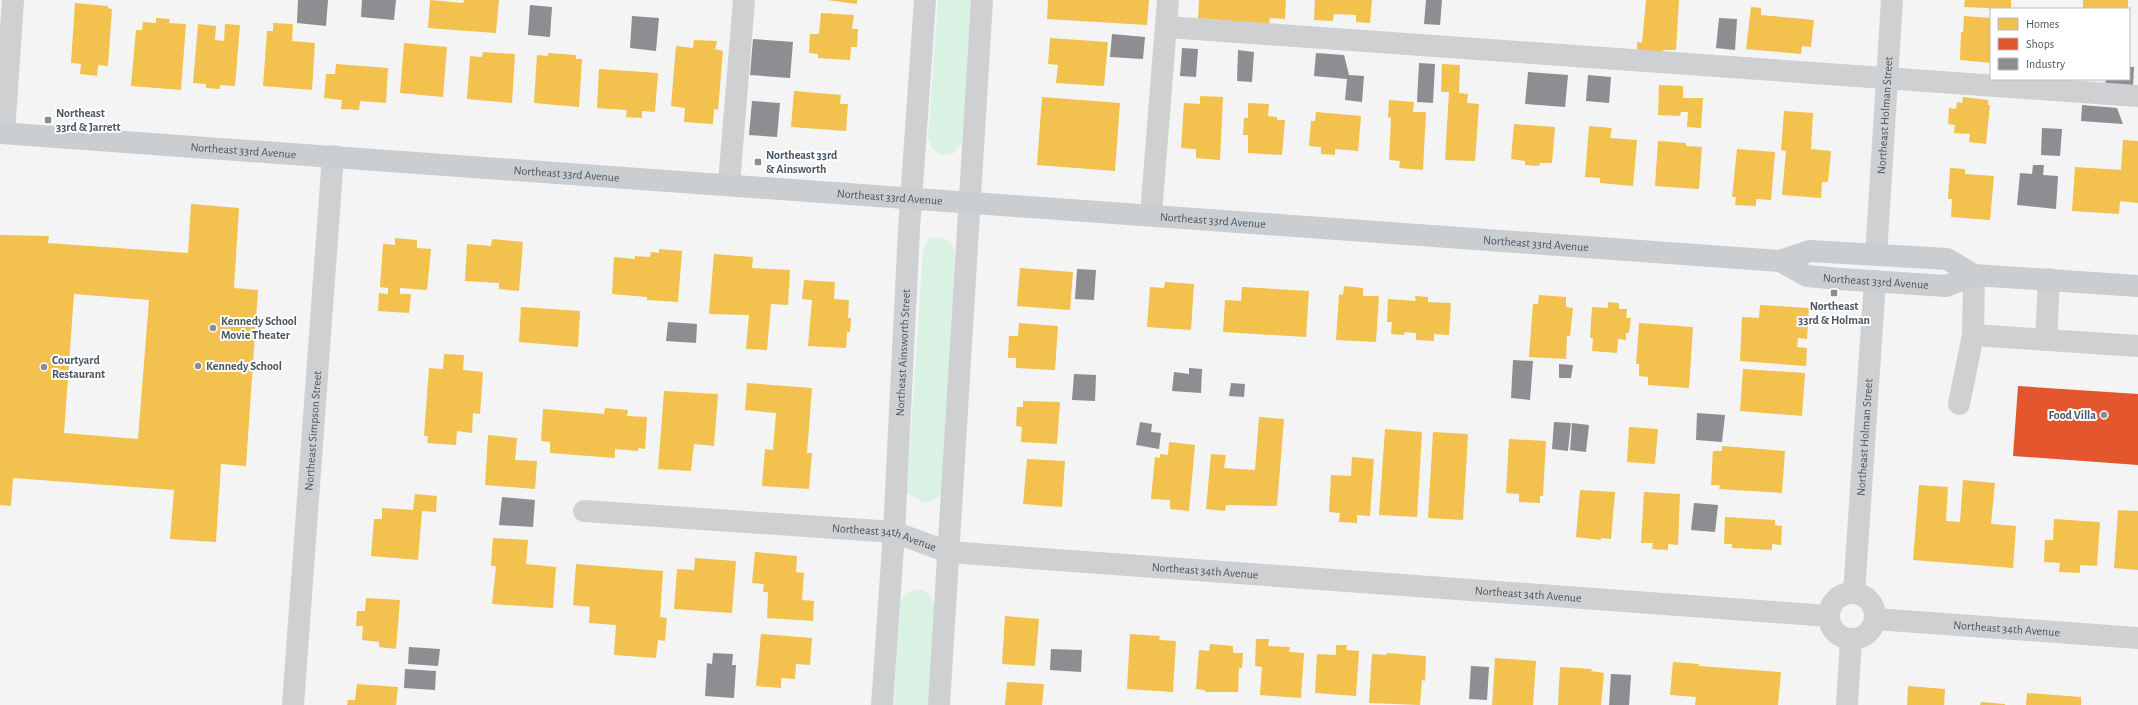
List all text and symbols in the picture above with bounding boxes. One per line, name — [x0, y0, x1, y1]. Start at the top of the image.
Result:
legend — [1990, 8, 2130, 80]
text: Homes — [2026, 18, 2059, 30]
text: Shops — [2026, 38, 2054, 50]
street label: Northeast Holman Street — [1875, 56, 1894, 174]
text: Industry — [2026, 58, 2065, 71]
place label: Northeast 33rd & Jarrett — [56, 107, 121, 133]
marker: Northeast 33rd & Jarrett — [43, 115, 53, 125]
street label: Northeast 33rd Avenue — [190, 141, 297, 160]
place label: Northeast 33rd & Ainsworth — [766, 149, 838, 175]
marker: Northeast 33rd & Ainsworth — [753, 157, 763, 167]
street label: Northeast 33rd Avenue — [513, 164, 620, 184]
street label: Northeast 33rd Avenue — [836, 187, 943, 207]
street label: Northeast 33rd Avenue — [1160, 210, 1266, 230]
street label: Northeast 33rd Avenue — [1483, 234, 1589, 253]
street label: Northeast 33rd Avenue — [1822, 271, 1929, 291]
street label: Northeast Ainsworth Street — [894, 288, 912, 417]
marker: Northeast 33rd & Holman — [1829, 288, 1839, 298]
place label: Northeast 33rd & Holman — [1798, 300, 1870, 326]
place label: Kennedy School Movie Theater — [221, 315, 297, 341]
marker: Kennedy School Movie Theater — [208, 323, 218, 333]
place label: Courtyard Restaurant — [52, 354, 105, 380]
place label: Kennedy School — [206, 360, 282, 373]
marker: Kennedy School — [193, 361, 203, 371]
marker: Courtyard Restaurant — [39, 362, 49, 372]
street label: Northeast Simpson Street — [303, 370, 323, 491]
street label: Northeast Holman Street — [1855, 378, 1874, 496]
place label: Food Villa — [2049, 409, 2096, 421]
marker: Food Villa — [2099, 410, 2109, 420]
street label: Northeast 34th Avenue — [832, 522, 938, 553]
street label: Northeast 34th Avenue — [1151, 561, 1259, 581]
street label: Northeast 34th Avenue — [1474, 584, 1582, 604]
street label: Northeast 34th Avenue — [1953, 619, 2060, 638]

